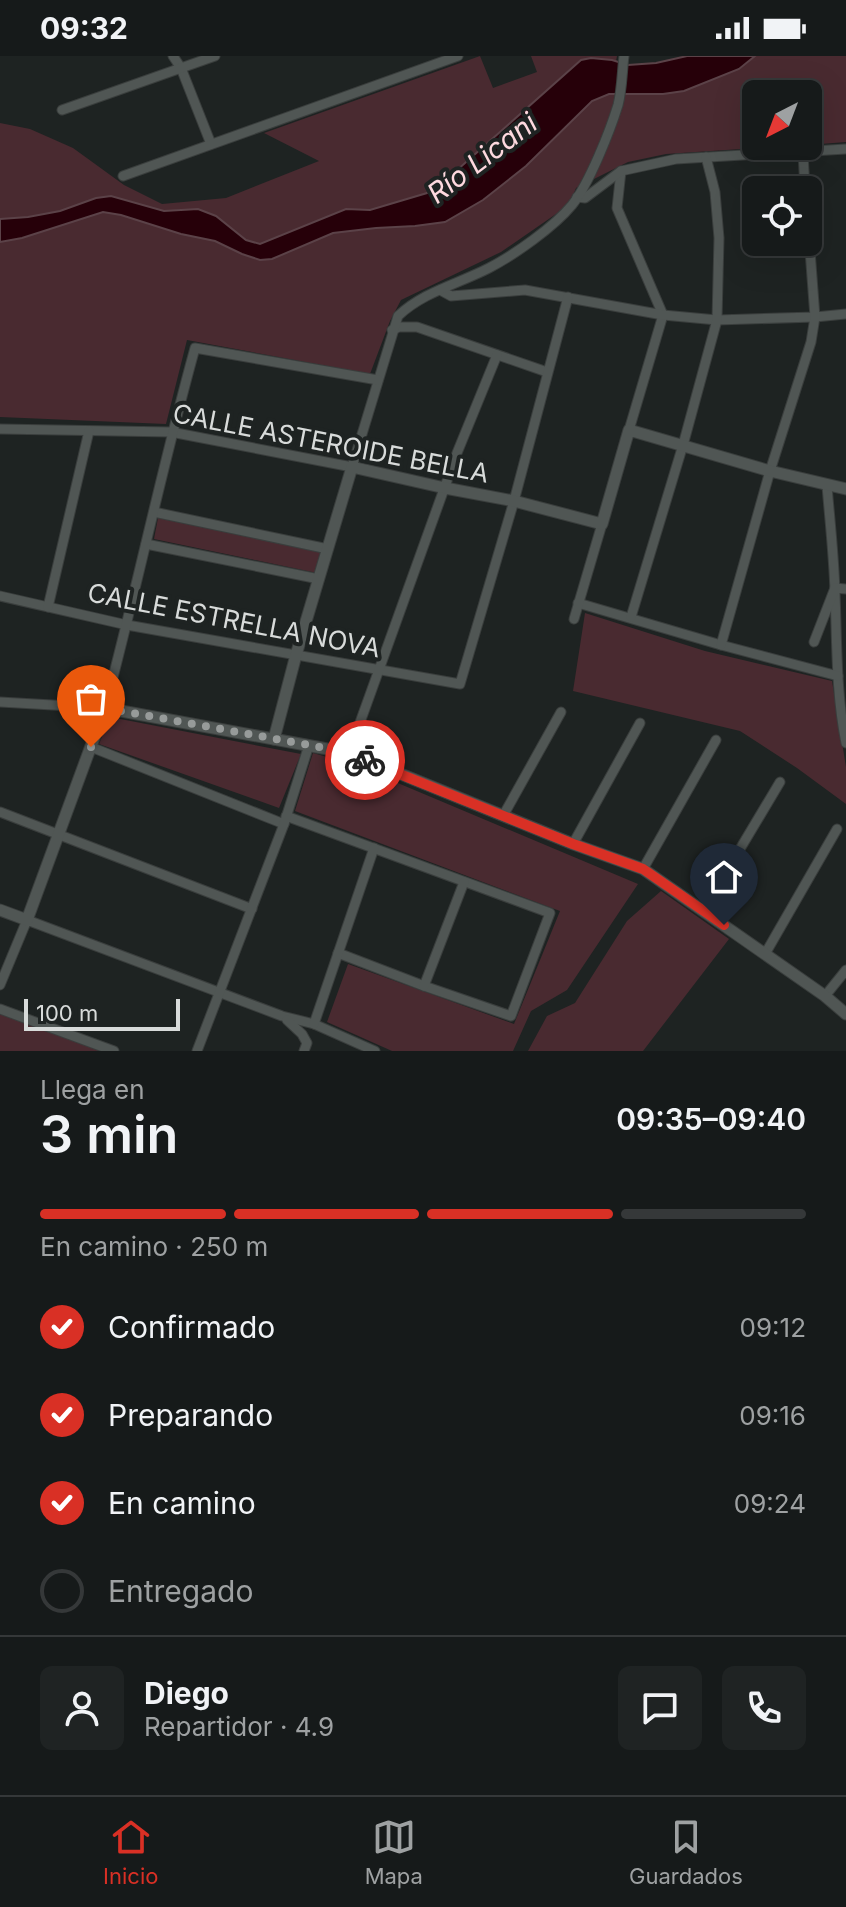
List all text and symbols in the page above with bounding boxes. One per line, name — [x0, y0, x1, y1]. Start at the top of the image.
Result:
text: 09:32 — [40, 10, 128, 46]
north arrow — [742, 80, 822, 160]
map controls — [742, 80, 822, 256]
water label: Río Licani — [420, 105, 545, 210]
button: locate — [742, 176, 822, 256]
street label: CALLE ASTEROIDE BELLA — [170, 397, 492, 489]
street label: CALLE ESTRELLA NOVA — [85, 576, 383, 664]
pin — [57, 665, 125, 747]
icon: bag — [69, 677, 113, 721]
courier — [325, 720, 405, 800]
icon: bike — [343, 738, 387, 782]
pin — [690, 843, 758, 925]
icon: home — [702, 855, 746, 899]
scale bar — [24, 995, 180, 1031]
text: 100 m — [36, 1000, 98, 1026]
text: Llega en — [40, 1074, 145, 1105]
text: 09:35–09:40 — [616, 1101, 806, 1137]
text: 3 min — [40, 1103, 178, 1166]
text: En camino · 250 m — [40, 1231, 268, 1262]
icon: check — [40, 1305, 84, 1349]
text: Confirmado — [108, 1309, 275, 1345]
text: 09:12 — [740, 1312, 806, 1343]
icon: check — [40, 1393, 84, 1437]
text: Preparando — [108, 1397, 273, 1433]
text: 09:16 — [739, 1400, 806, 1431]
icon: check — [40, 1481, 84, 1525]
text: En camino — [108, 1485, 256, 1521]
text: 09:24 — [734, 1488, 806, 1519]
text: Entregado — [108, 1573, 253, 1609]
button: person — [40, 1666, 124, 1750]
button: chat — [618, 1666, 702, 1750]
button: phone — [722, 1666, 806, 1750]
text: Diego — [144, 1675, 229, 1711]
text: Repartidor · 4.9 — [144, 1711, 334, 1742]
tab: Inicio — [103, 1815, 158, 1889]
tab: Mapa — [365, 1815, 423, 1889]
tab: Guardados — [629, 1815, 743, 1889]

